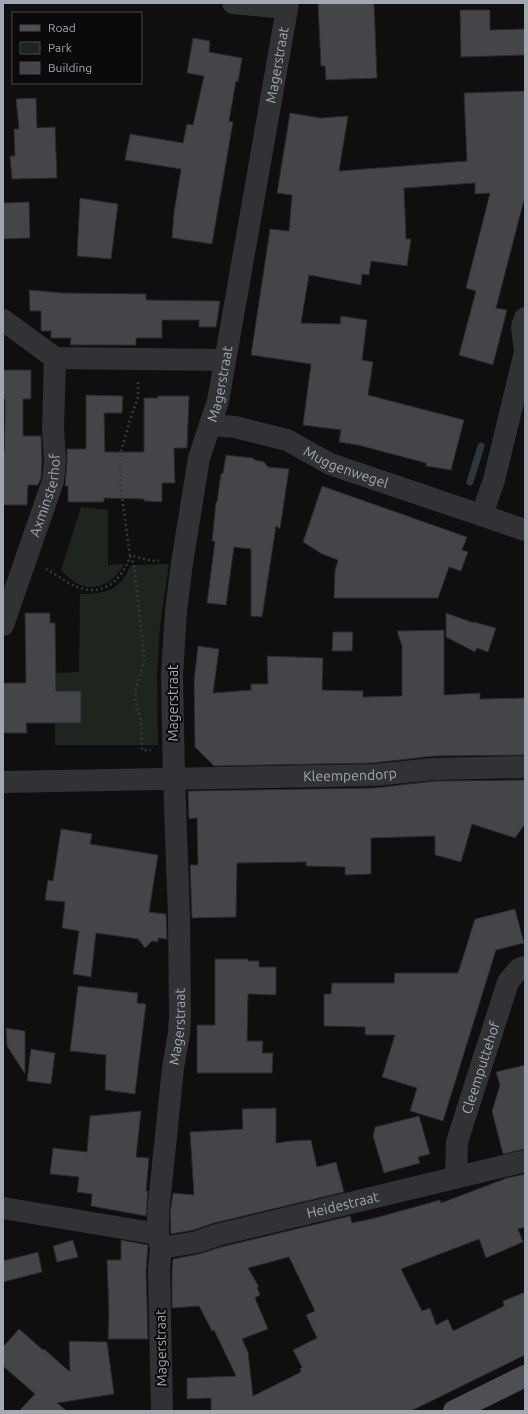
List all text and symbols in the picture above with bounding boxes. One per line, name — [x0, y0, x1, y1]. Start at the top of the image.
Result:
legend — [12, 12, 142, 84]
text: Road — [48, 21, 76, 34]
street label: Magerstraat — [263, 25, 292, 104]
text: Park — [48, 41, 72, 54]
text: Building — [48, 61, 92, 74]
street label: Magerstraat — [204, 344, 236, 424]
street label: Muggenwegel — [301, 443, 391, 491]
street label: Axminsterhof — [26, 452, 63, 539]
street label: Magerstraat — [165, 664, 181, 742]
street label: Kleempendorp — [303, 765, 397, 784]
street label: Magerstraat — [166, 988, 188, 1066]
street label: Cleemputtehof — [458, 1019, 503, 1116]
street label: Heidestraat — [305, 1188, 381, 1221]
street label: Magerstraat — [152, 1309, 170, 1387]

